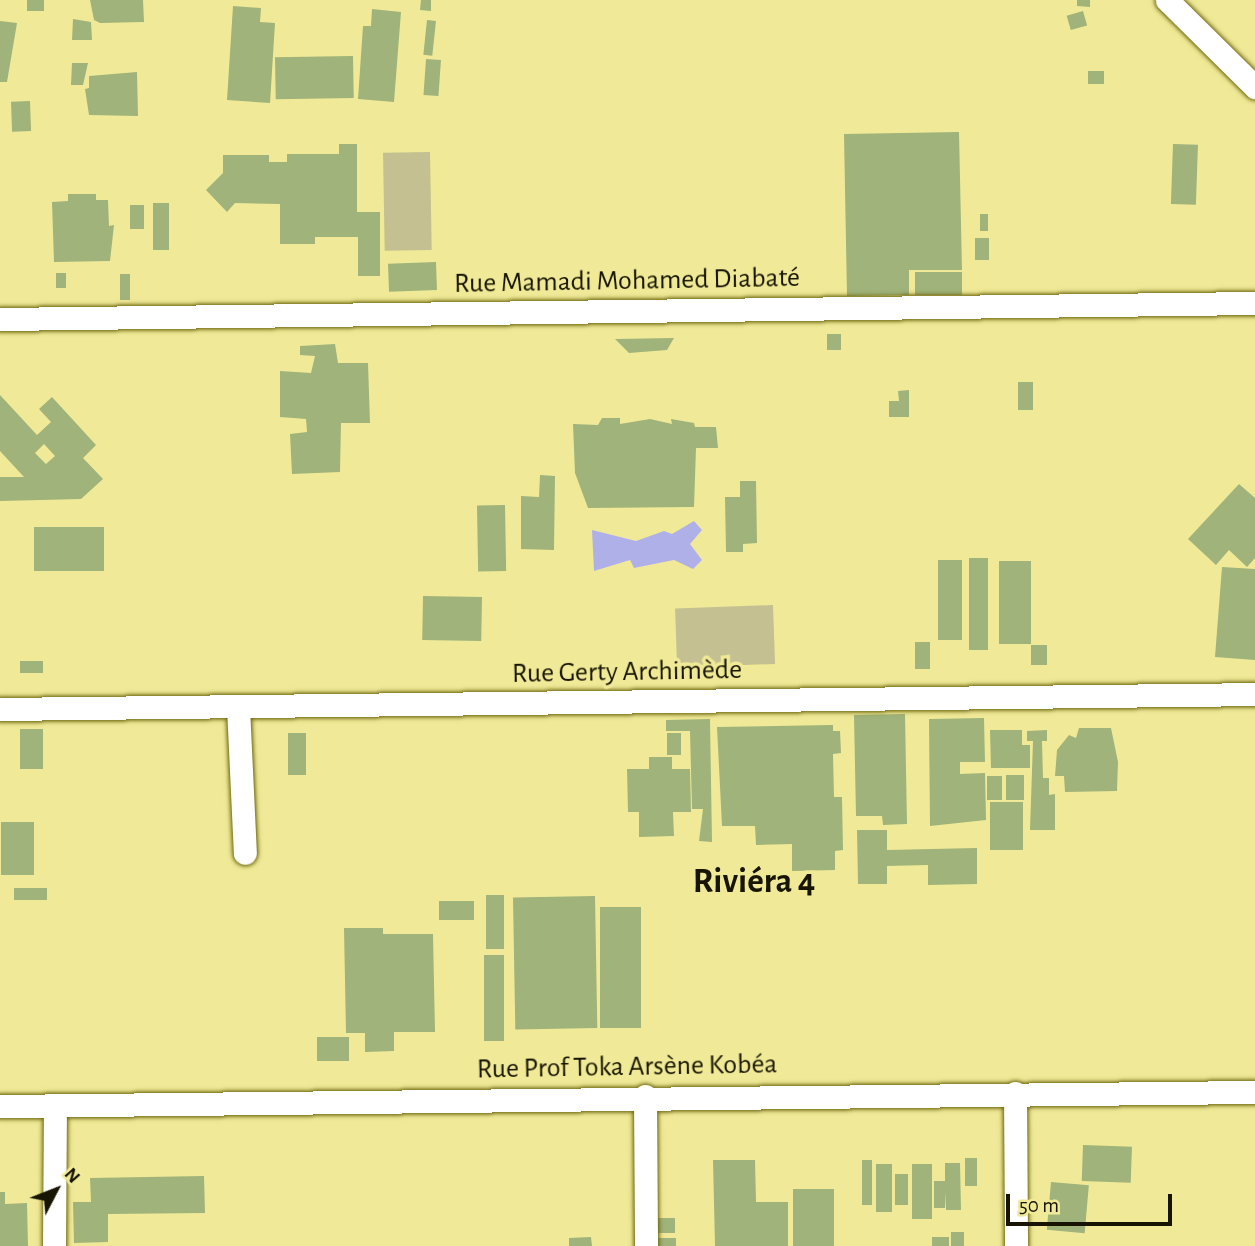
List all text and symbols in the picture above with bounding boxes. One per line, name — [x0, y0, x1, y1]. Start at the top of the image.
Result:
street label: Rue Mamadi Mohamed Diabaté — [454, 261, 800, 301]
street label: Rue Gerty Archimède — [512, 653, 742, 691]
district label: Riviéra 4 — [693, 861, 815, 903]
street label: Rue Prof Toka Arsène Kobéa — [476, 1048, 778, 1086]
north arrow — [21, 1155, 91, 1225]
text: N — [60, 1164, 83, 1187]
scale bar — [1010, 1180, 1176, 1224]
text: 50 m — [1019, 1195, 1059, 1216]

